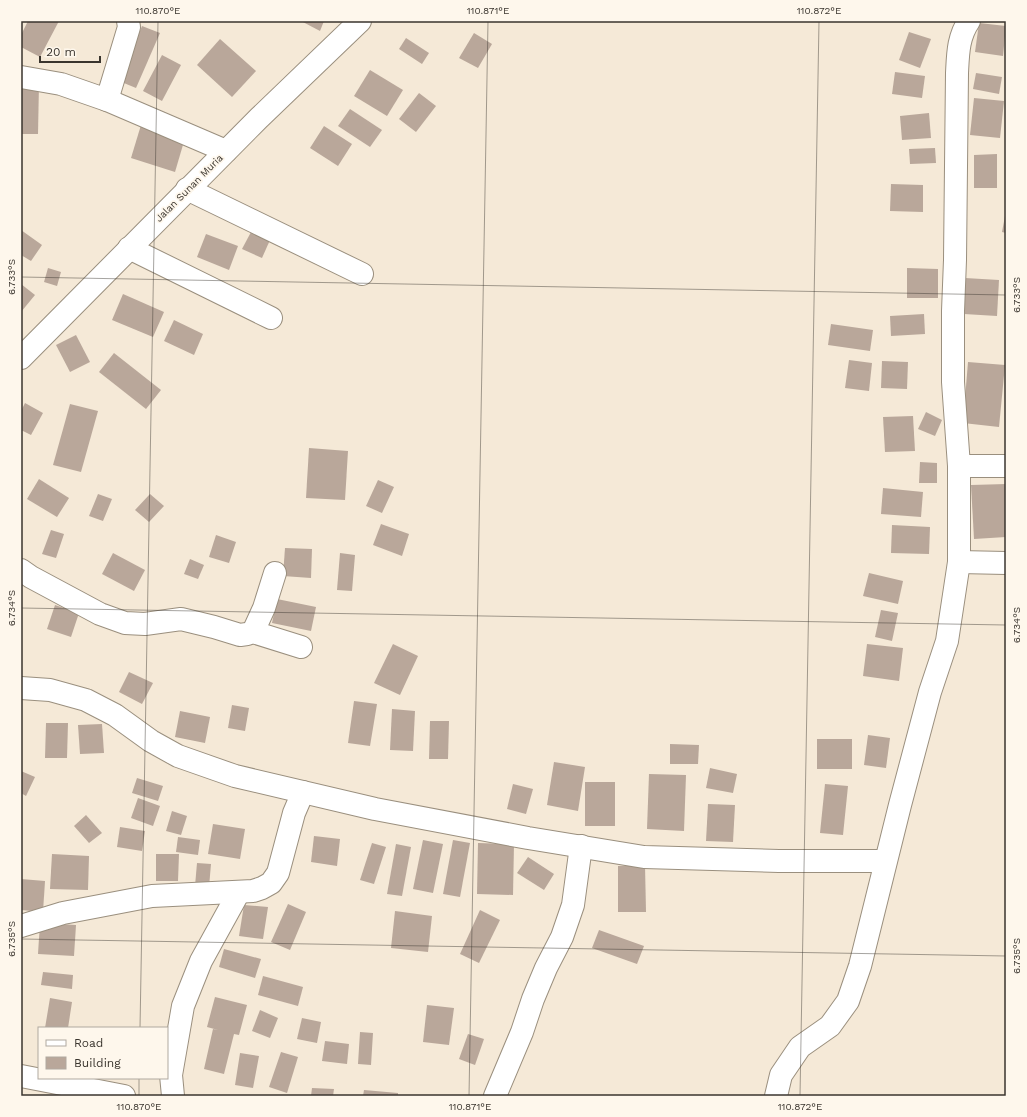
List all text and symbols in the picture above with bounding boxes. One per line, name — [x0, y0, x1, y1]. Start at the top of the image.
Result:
text: 110.870°E — [136, 5, 180, 16]
text: 110.871°E — [467, 5, 509, 16]
text: 110.872°E — [797, 5, 841, 16]
scale bar — [40, 38, 100, 64]
text: 20 m — [46, 45, 76, 59]
street label: Jalan Sunan Muria — [153, 152, 225, 224]
text: 6.733°S — [6, 259, 17, 295]
text: 6.733°S — [1011, 277, 1022, 313]
text: 6.734°S — [6, 590, 17, 626]
text: 6.734°S — [1011, 607, 1022, 643]
text: 6.735°S — [6, 921, 17, 957]
text: 6.735°S — [1011, 938, 1022, 974]
legend — [38, 1027, 168, 1079]
text: Road — [74, 1036, 103, 1050]
text: Building — [74, 1056, 121, 1070]
text: 110.870°E — [117, 1101, 161, 1112]
text: 110.871°E — [449, 1101, 491, 1112]
text: 110.872°E — [778, 1101, 822, 1112]

